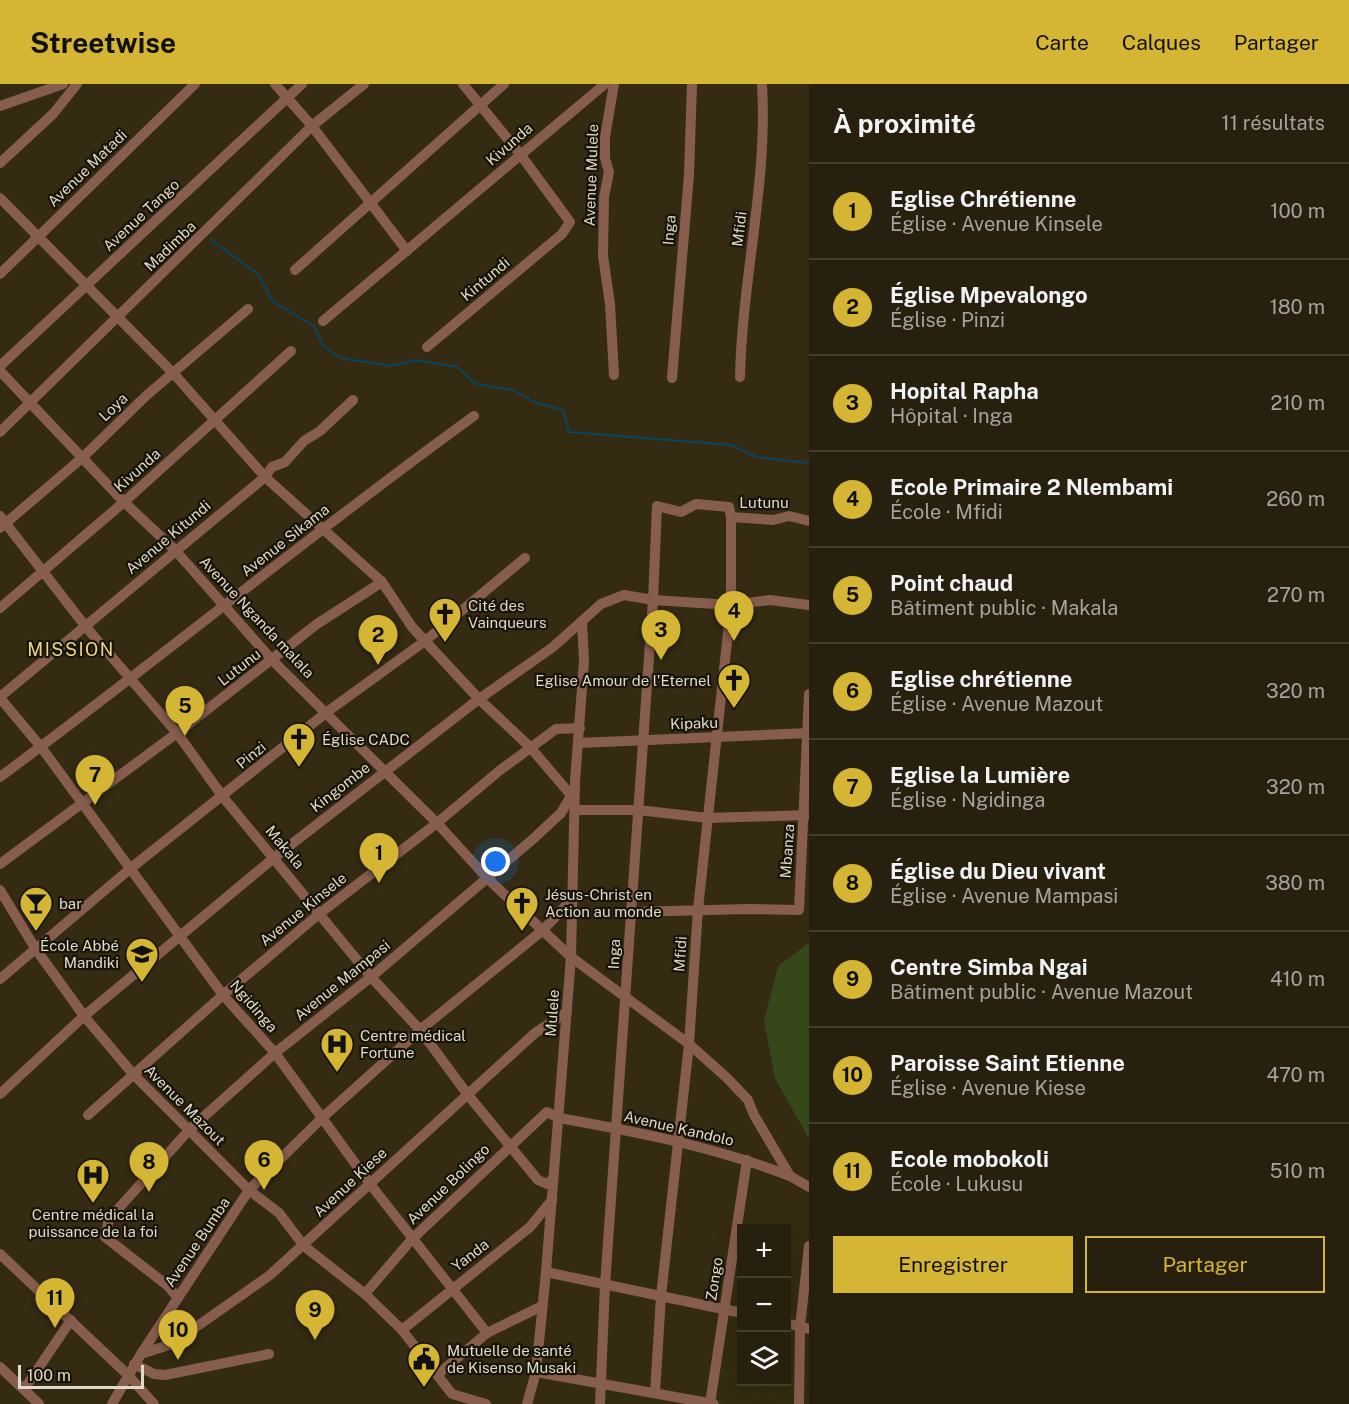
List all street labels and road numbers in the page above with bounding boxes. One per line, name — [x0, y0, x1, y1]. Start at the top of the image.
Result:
street label: Kivunda — [482, 119, 536, 169]
street label: Avenue Mulele — [581, 123, 601, 227]
street label: Avenue Matadi — [44, 126, 130, 210]
street label: Avenue Tango — [100, 175, 182, 255]
street label: Mfidi — [728, 210, 750, 248]
street label: Inga — [659, 214, 679, 246]
street label: Madimba — [141, 217, 199, 275]
street label: Kintundi — [457, 254, 513, 304]
street label: Loya — [95, 389, 131, 425]
street label: Kivunda — [110, 445, 164, 495]
street label: Lutunu — [739, 494, 789, 511]
street label: Avenue Kitundi — [122, 497, 214, 577]
street label: Avenue Sikama — [238, 500, 332, 580]
street label: Avenue Nganda malala — [196, 553, 318, 681]
street label: Lutunu — [214, 645, 264, 689]
street label: Kipaku — [670, 714, 718, 732]
street label: Pinzi — [233, 738, 269, 772]
street label: Kingombe — [307, 759, 373, 815]
street label: Makala — [262, 822, 308, 872]
street label: Mbanza — [777, 823, 797, 879]
street label: Avenue Kinsele — [256, 869, 350, 949]
street label: Avenue Mampasi — [291, 936, 393, 1024]
street label: Mfidi — [670, 936, 690, 972]
street label: Inga — [605, 938, 623, 970]
street label: Ngidinga — [227, 977, 281, 1035]
street label: Mulele — [542, 989, 562, 1037]
street label: Avenue Mazout — [141, 1061, 229, 1149]
street label: Avenue Kandolo — [622, 1107, 736, 1149]
street label: Avenue Bolingo — [403, 1140, 493, 1228]
street label: Avenue Kiese — [310, 1144, 390, 1220]
street label: Avenue Bumba — [161, 1194, 233, 1290]
street label: Yanda — [448, 1235, 492, 1275]
street label: Zongo — [702, 1256, 726, 1302]

